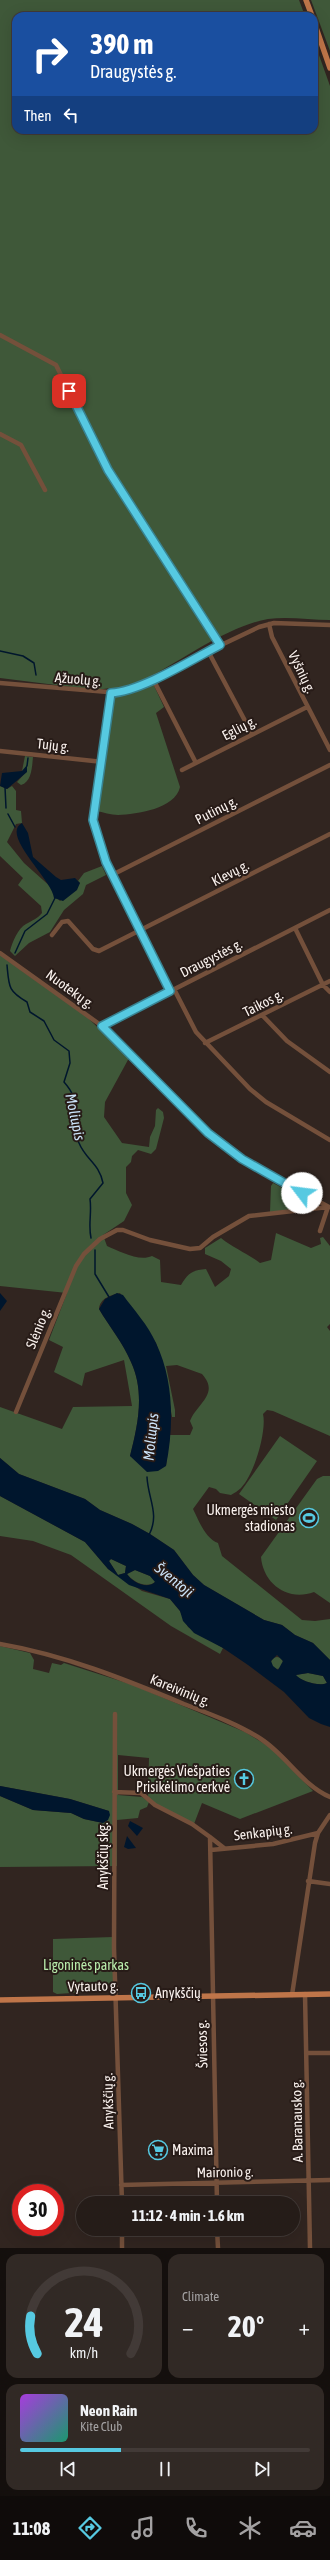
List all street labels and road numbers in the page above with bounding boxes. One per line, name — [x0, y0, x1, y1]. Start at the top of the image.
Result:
street label: Vyšnių g. — [285, 648, 319, 696]
street label: Ąžuolų g. — [54, 669, 102, 689]
street label: Eglių g. — [219, 713, 259, 743]
street label: Tujų g. — [36, 735, 70, 755]
street label: Putinų g. — [192, 793, 240, 827]
street label: Klevų g. — [209, 857, 251, 889]
street label: Draugystės g. — [177, 936, 245, 980]
street label: Nuotekų g. — [43, 966, 97, 1012]
street label: Taikos g. — [240, 986, 286, 1020]
street label: Slėnio g. — [23, 1305, 53, 1351]
street label: Kareivinių g. — [148, 1671, 212, 1709]
street label: Senkapių g. — [233, 1820, 293, 1844]
street label: Anykščių skg. — [95, 1822, 111, 1890]
street label: Vytauto g. — [67, 1978, 119, 1994]
street label: Šviesos g. — [194, 2020, 210, 2068]
street label: Anykščių g. — [100, 2073, 116, 2129]
street label: A. Baranausko g. — [288, 2080, 306, 2162]
street label: Maironio g. — [196, 2164, 254, 2180]

